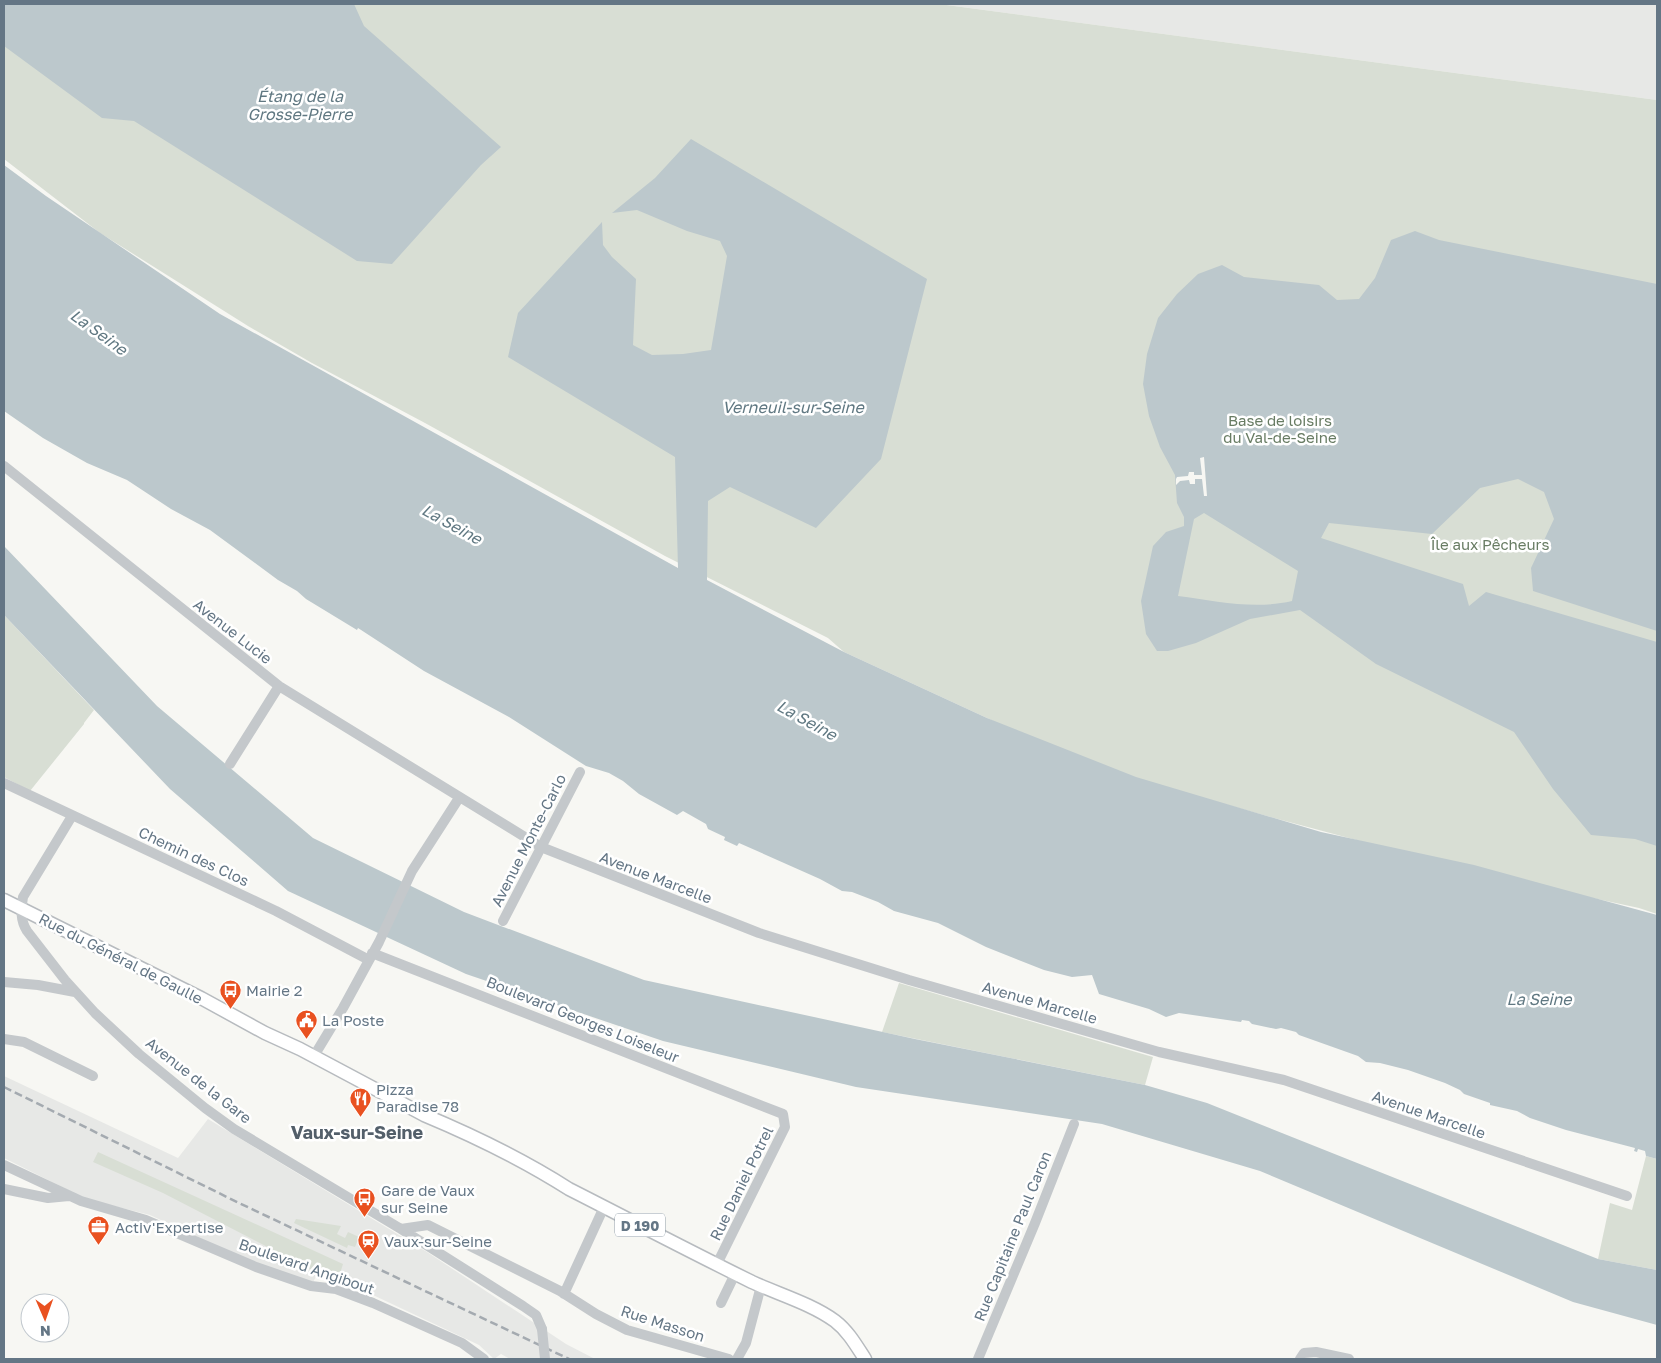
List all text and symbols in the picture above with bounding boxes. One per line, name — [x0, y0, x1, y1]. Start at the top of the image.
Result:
water label: Étang de la Grosse-Pierre — [248, 86, 354, 124]
water label: La Seine — [67, 305, 133, 360]
water label: Verneuil-sur-Seine — [722, 397, 865, 417]
park label: Base de loisirs du Val-de-Seine — [1223, 411, 1337, 446]
water label: La Seine — [419, 499, 487, 549]
park label: Île aux Pêcheurs — [1430, 535, 1549, 553]
street label: Avenue Lucie — [190, 595, 276, 667]
water label: La Seine — [774, 695, 842, 745]
street label: Avenue Monte-Carlo — [487, 771, 569, 909]
street label: Chemin des Clos — [136, 823, 252, 889]
street label: Avenue Marcelle — [597, 847, 715, 907]
street label: Rue du Général de Gaulle — [36, 909, 206, 1007]
street label: Boulevard Georges Loiseleur — [484, 972, 682, 1066]
street label: Avenue Marcelle — [980, 977, 1100, 1027]
bus stop icon: Mairie 2 — [218, 978, 242, 1009]
place label: Mairie 2 — [246, 981, 302, 999]
water label: La Seine — [1506, 989, 1573, 1009]
public building icon: La Poste — [294, 1008, 318, 1039]
place label: La Poste — [322, 1011, 385, 1029]
street label: Avenue de la Gare — [143, 1033, 256, 1127]
place label: Pizza Paradise 78 — [376, 1080, 459, 1115]
restaurant icon: Pizza Paradise 78 — [348, 1086, 372, 1117]
street label: Avenue Marcelle — [1370, 1086, 1488, 1142]
district label: Vaux-sur-Seine — [291, 1121, 424, 1143]
street label: Rue Daniel Potrel — [706, 1123, 777, 1243]
street label: Rue Capitaine Paul Caron — [970, 1148, 1054, 1324]
place label: Gare de Vaux sur Seine — [381, 1181, 475, 1216]
bus stop icon: Gare de Vaux sur Seine — [353, 1187, 377, 1218]
road number: D 190 — [615, 1214, 665, 1236]
office icon: Activ'Expertise — [87, 1215, 111, 1246]
place label: Activ'Expertise — [115, 1218, 224, 1236]
station icon: Vaux-sur-Seine — [356, 1229, 380, 1260]
place label: Vaux-sur-Seine — [384, 1232, 492, 1250]
street label: Boulevard Angibout — [237, 1234, 377, 1298]
north arrow — [20, 1293, 70, 1343]
street label: Rue Masson — [619, 1301, 707, 1345]
text: N — [40, 1323, 51, 1340]

